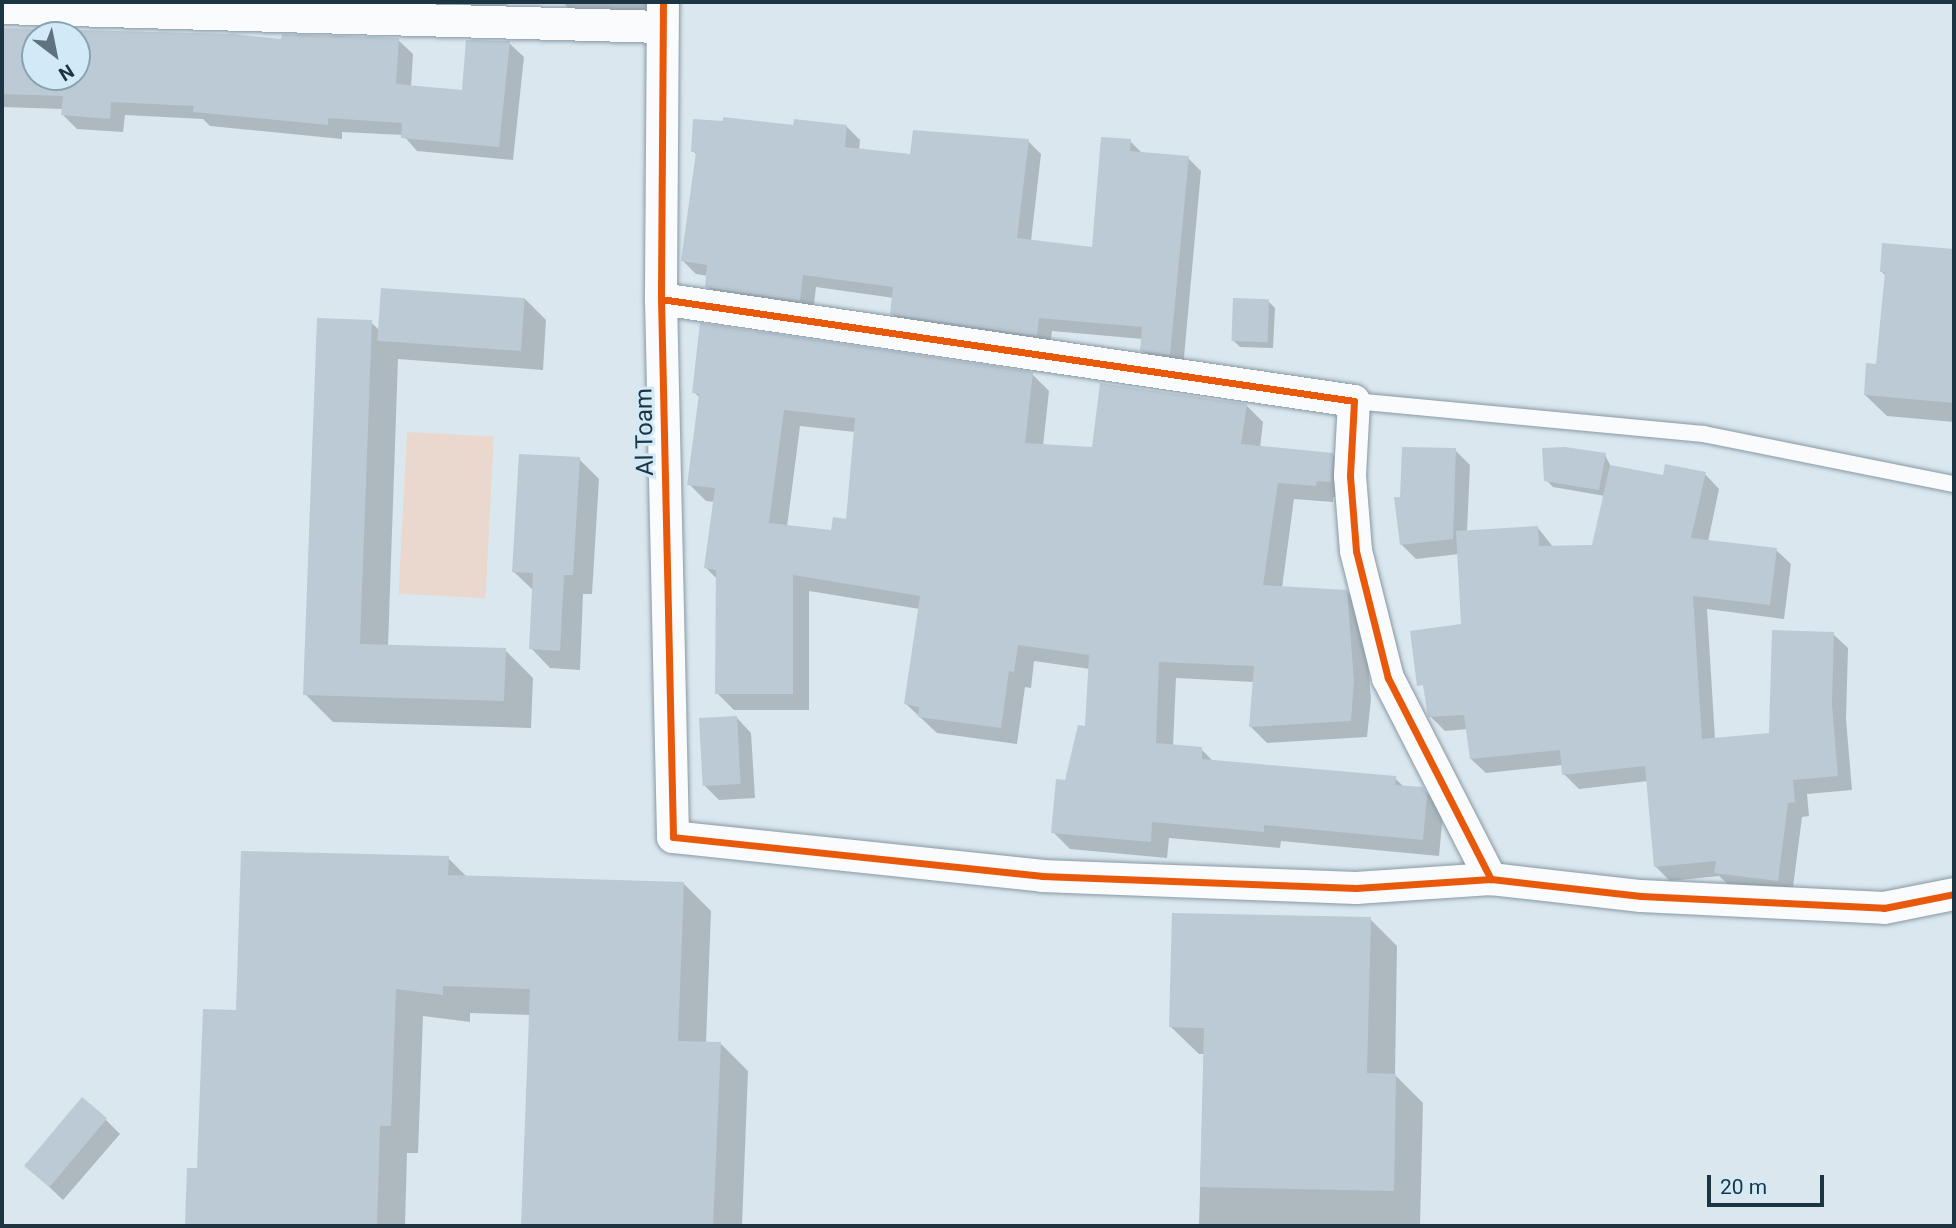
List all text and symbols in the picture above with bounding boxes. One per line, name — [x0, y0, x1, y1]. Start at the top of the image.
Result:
north arrow — [21, 21, 91, 91]
text: N — [55, 59, 78, 86]
street label: Al Toam — [630, 388, 660, 476]
scale bar — [1711, 1162, 1828, 1206]
text: 20 m — [1720, 1175, 1767, 1199]

